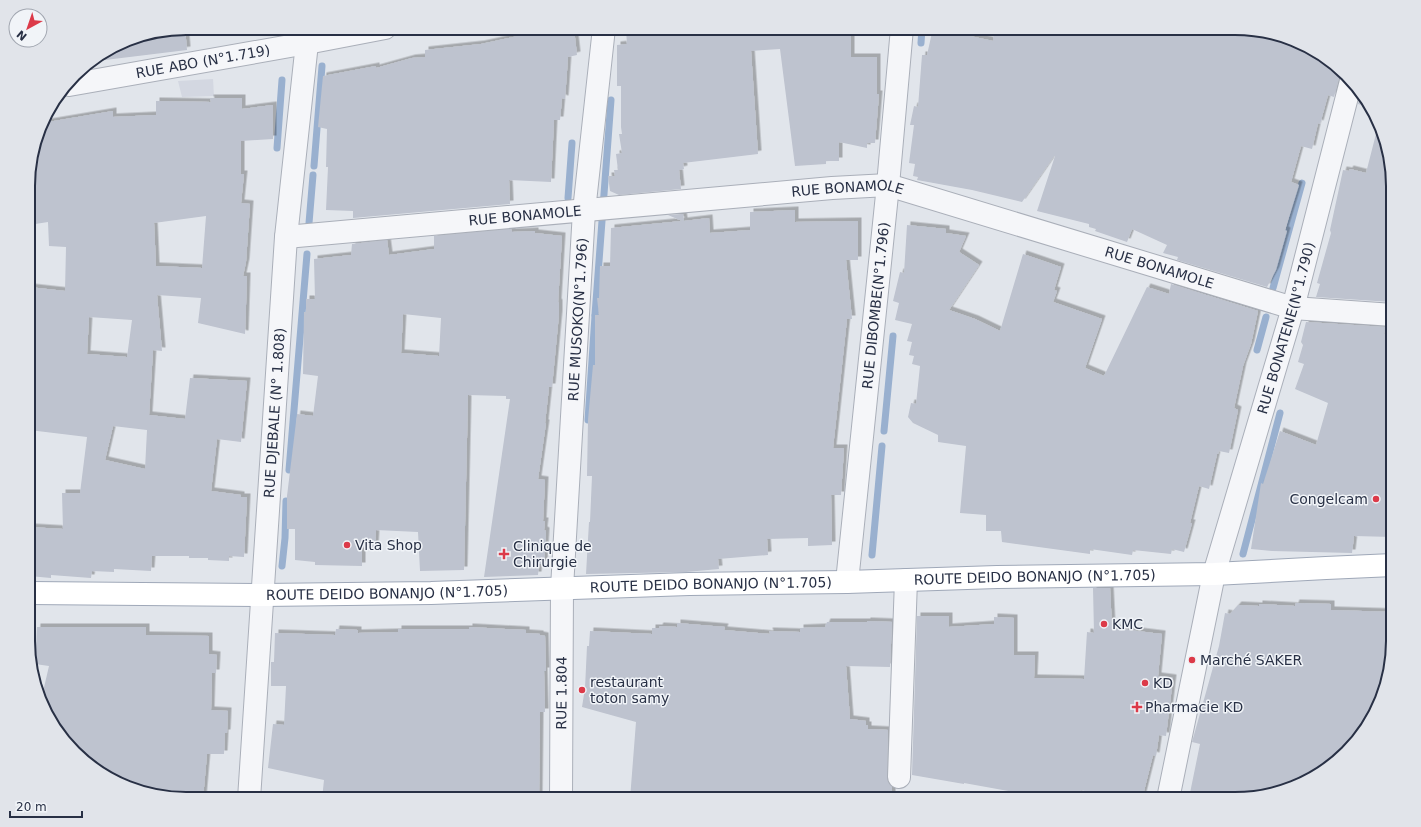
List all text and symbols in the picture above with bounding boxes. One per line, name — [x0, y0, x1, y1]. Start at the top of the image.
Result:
north arrow — [8, 8, 48, 48]
text: N — [14, 27, 30, 43]
street label: RUE ABO (N°1.719) — [134, 42, 271, 81]
street label: RUE BONAMOLE — [790, 177, 906, 200]
street label: RUE BONAMOLE — [468, 203, 582, 229]
street label: RUE DIBOMBE(N°1.796) — [859, 221, 892, 390]
street label: RUE MUSOKO(N°1.796) — [565, 237, 590, 402]
street label: RUE BONATENE(N°1.790) — [1254, 240, 1318, 416]
street label: RUE BONAMOLE — [1103, 243, 1216, 292]
street label: RUE DJEBALE (N° 1.808) — [261, 327, 288, 498]
place label: Congelcam — [1289, 491, 1368, 507]
marker: Congelcam — [1371, 494, 1381, 504]
place label: Vita Shop — [355, 537, 422, 553]
place label: Clinique de Chirurgie — [513, 538, 592, 570]
marker: Vita Shop — [342, 540, 352, 550]
marker: Clinique de Chirurgie — [498, 548, 510, 560]
street label: ROUTE DEIDO BONANJO (N°1.705) — [913, 567, 1156, 588]
street label: ROUTE DEIDO BONANJO (N°1.705) — [590, 574, 832, 595]
street label: ROUTE DEIDO BONANJO (N°1.705) — [266, 582, 508, 603]
place label: KMC — [1112, 616, 1143, 632]
marker: KMC — [1099, 619, 1109, 629]
place label: Marché SAKER — [1200, 652, 1302, 668]
marker: Marché SAKER — [1187, 655, 1197, 665]
street label: RUE 1.804 — [553, 656, 570, 730]
place label: restaurant toton samy — [590, 674, 669, 706]
place label: KD — [1153, 675, 1173, 691]
marker: KD — [1140, 678, 1150, 688]
marker: restaurant toton samy — [577, 685, 587, 695]
place label: Pharmacie KD — [1145, 699, 1243, 715]
marker: Pharmacie KD — [1132, 702, 1142, 712]
scale bar — [10, 793, 82, 819]
text: 20 m — [16, 800, 47, 814]

